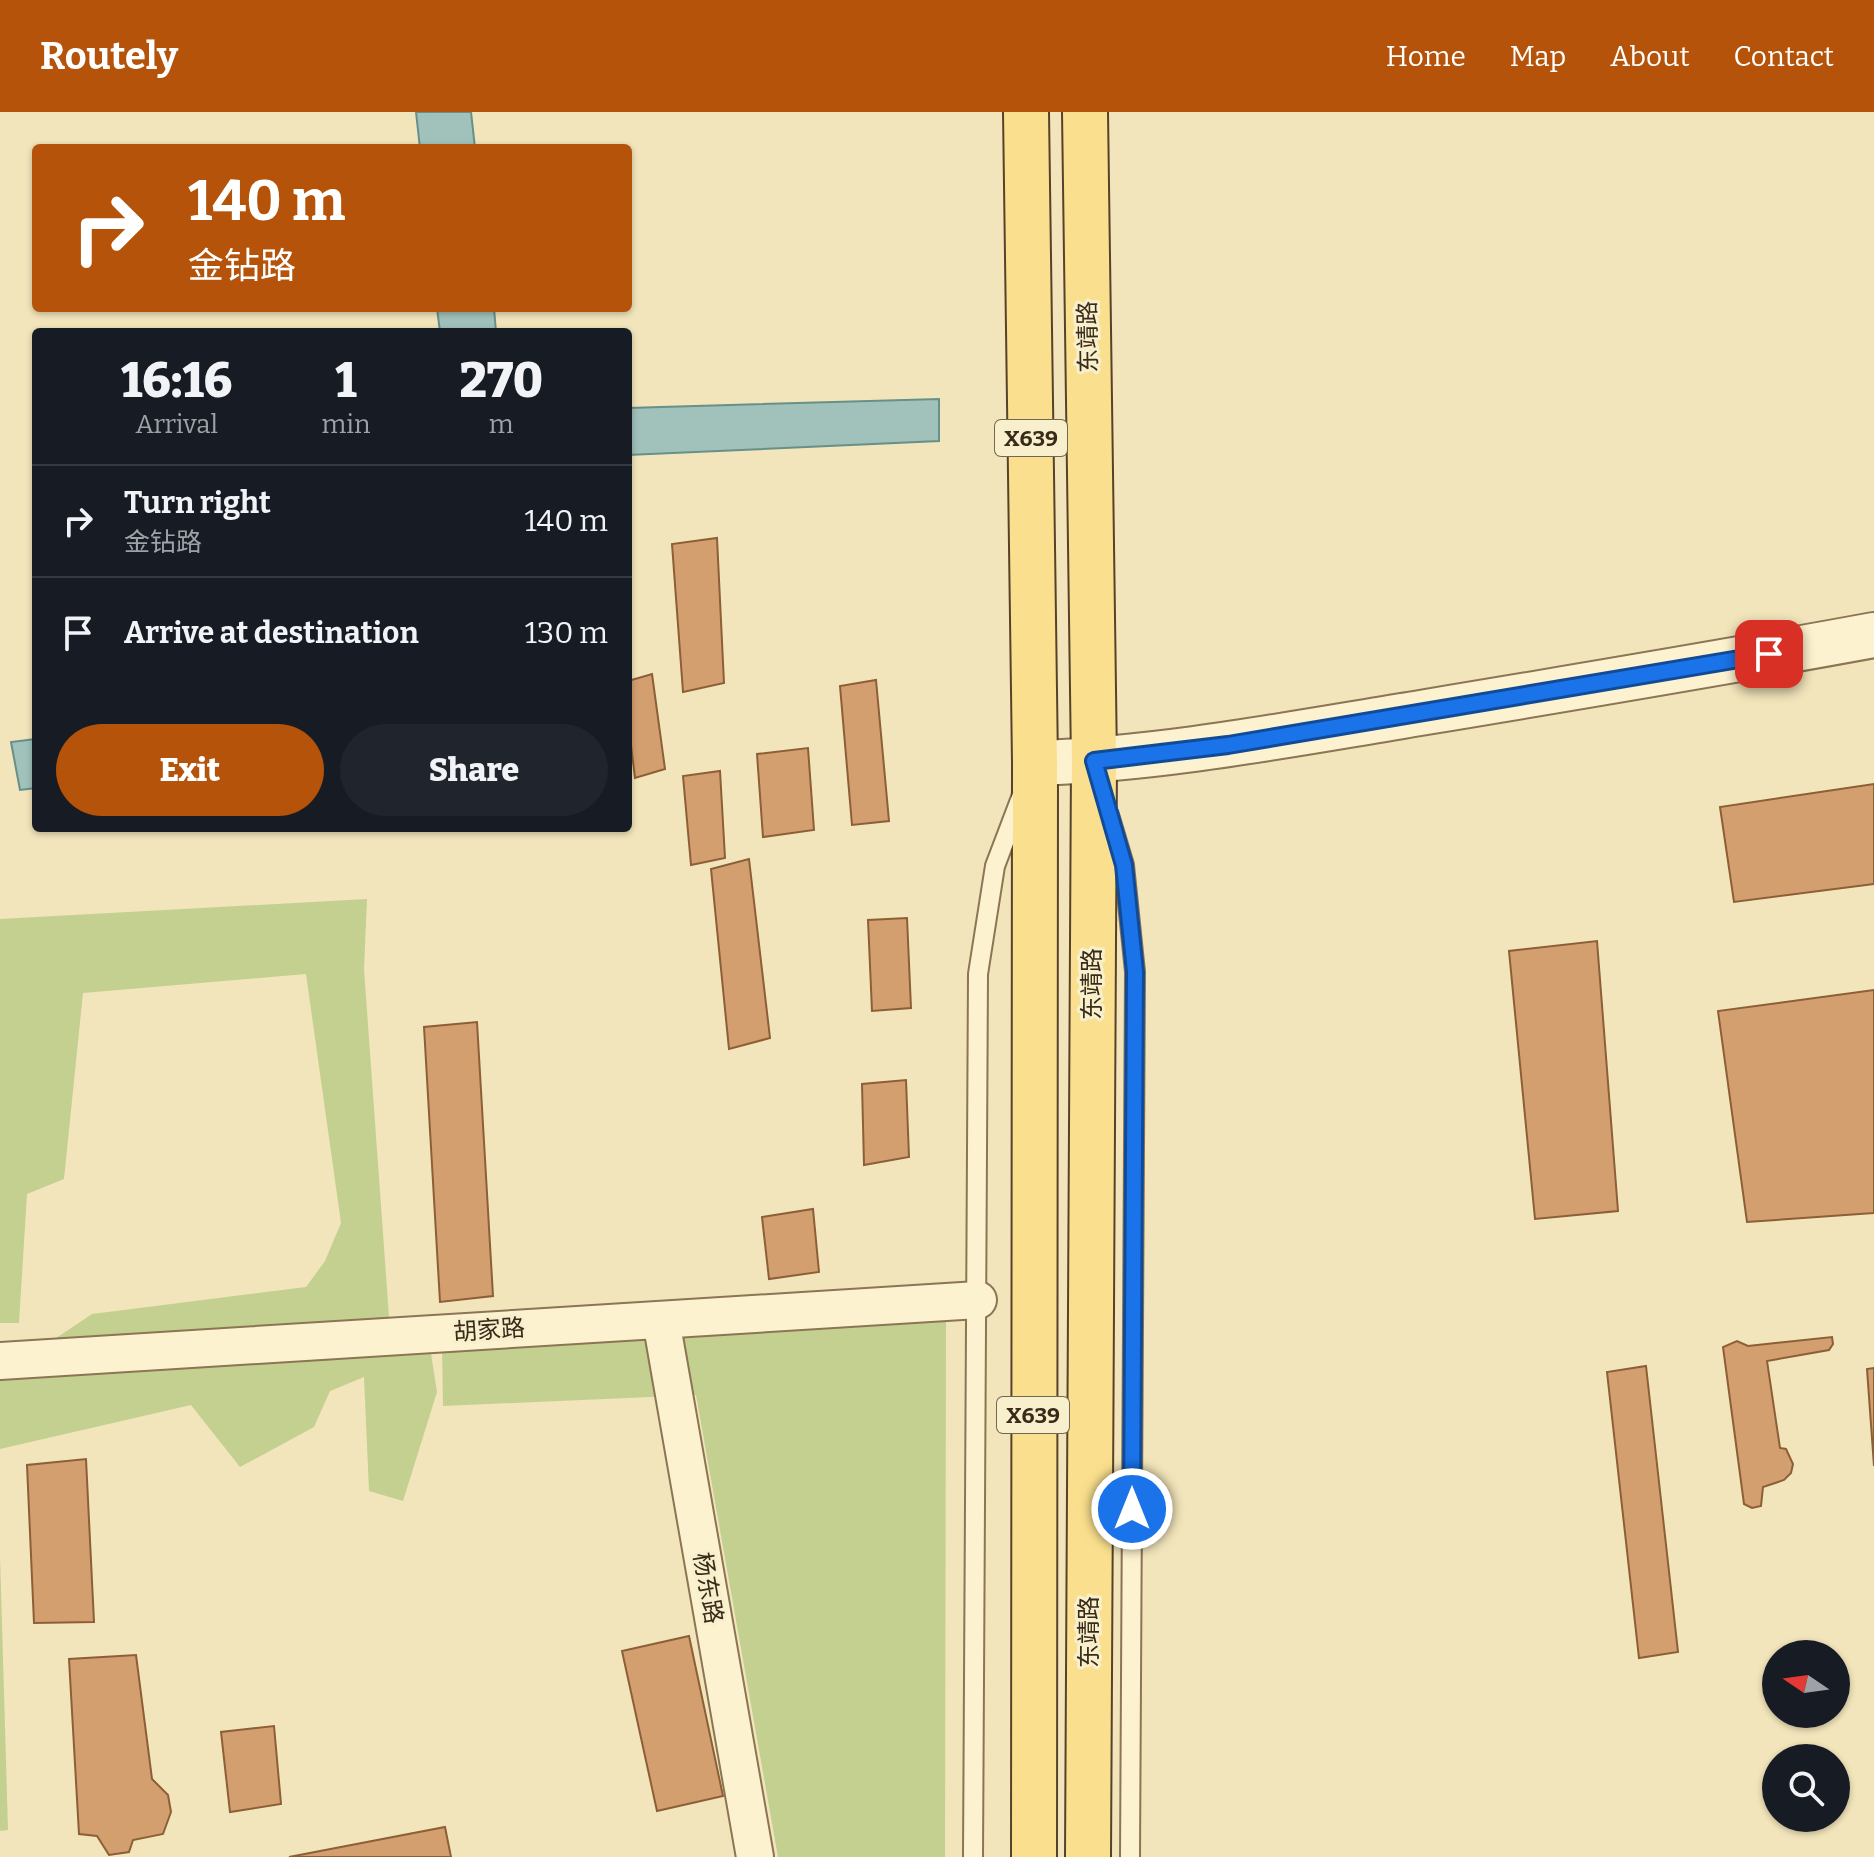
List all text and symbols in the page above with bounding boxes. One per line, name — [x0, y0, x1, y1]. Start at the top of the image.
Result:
text: Routely — [40, 33, 178, 79]
text: Home — [1386, 40, 1466, 73]
text: Map — [1510, 40, 1566, 73]
text: About — [1610, 40, 1690, 73]
text: Contact — [1734, 40, 1834, 73]
text: 140 m — [188, 168, 345, 235]
icon: right — [56, 176, 160, 280]
text: 金钻路 — [188, 244, 296, 288]
street label: 东靖路 — [1073, 301, 1103, 373]
text: 16:16 — [121, 352, 232, 410]
text: 1 — [335, 352, 357, 410]
text: 270 — [459, 352, 543, 410]
text: Arrival — [136, 409, 218, 440]
text: min — [321, 409, 370, 440]
text: m — [489, 409, 514, 440]
road number: X639 — [995, 420, 1067, 456]
text: Turn right — [124, 485, 271, 521]
icon: right — [56, 499, 100, 543]
text: 140 m — [524, 503, 608, 539]
text: 金钻路 — [124, 527, 202, 558]
icon: arrive — [56, 611, 100, 655]
text: Arrive at destination — [124, 615, 419, 651]
text: 130 m — [525, 615, 608, 651]
pin — [1735, 620, 1803, 688]
icon: arrive — [1747, 632, 1791, 676]
button: Exit — [56, 724, 324, 816]
button: Share — [340, 724, 608, 816]
street label: 东靖路 — [1078, 948, 1106, 1020]
street label: 胡家路 — [452, 1314, 526, 1346]
road number: X639 — [997, 1397, 1069, 1433]
position arrow — [1090, 1467, 1174, 1551]
street label: 杨东路 — [688, 1550, 728, 1626]
street label: 东靖路 — [1075, 1596, 1103, 1668]
north arrow — [1762, 1640, 1850, 1728]
map controls — [1762, 1640, 1850, 1832]
button: search — [1762, 1744, 1850, 1832]

